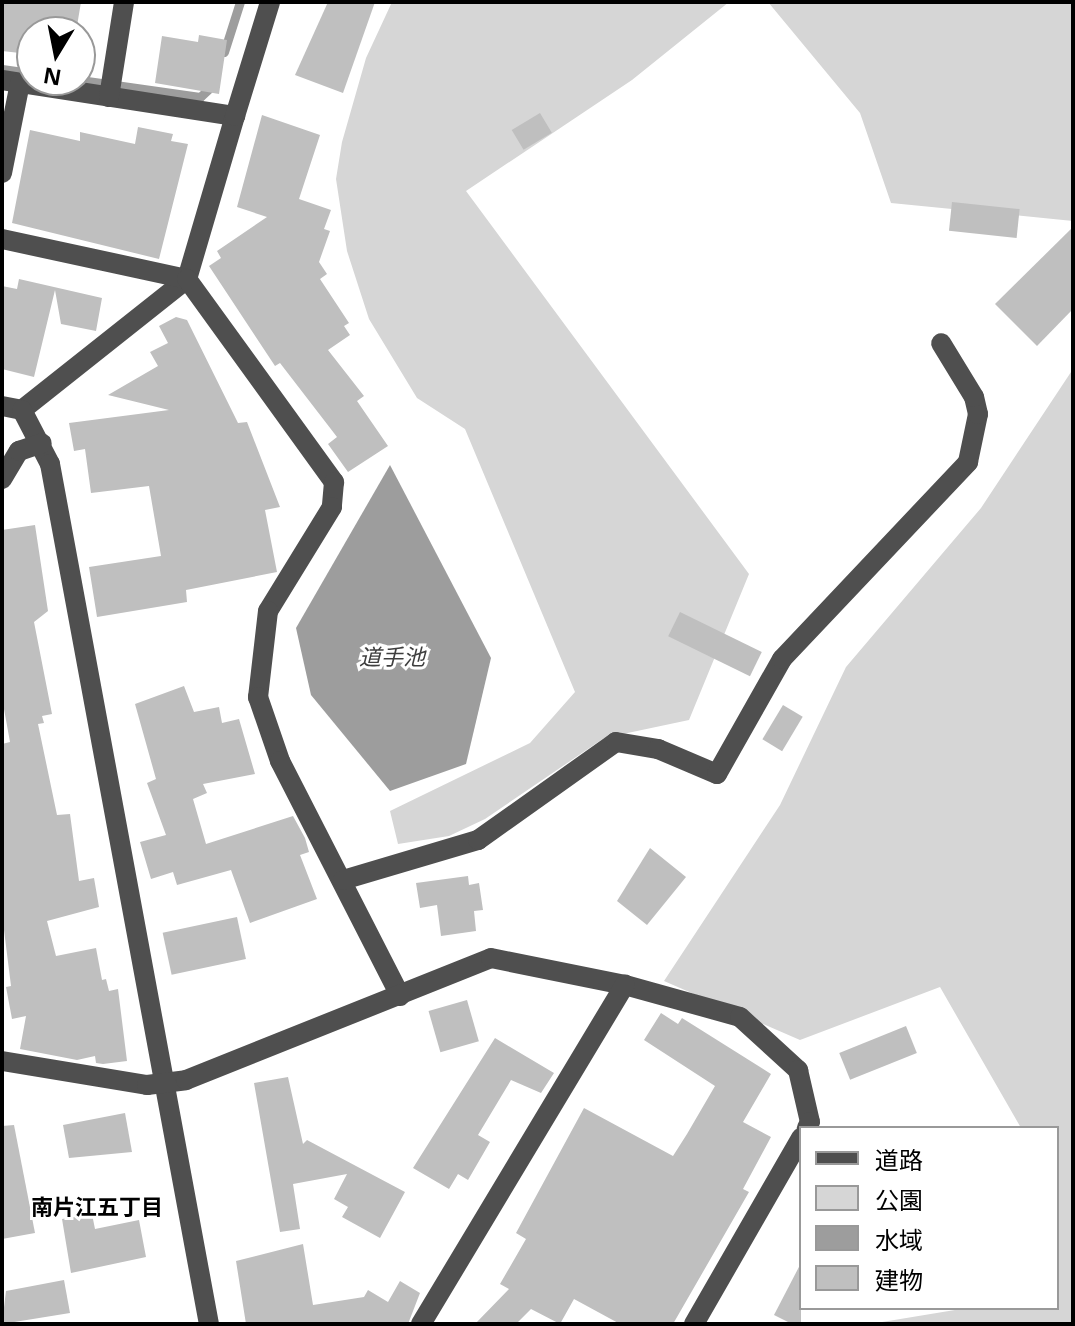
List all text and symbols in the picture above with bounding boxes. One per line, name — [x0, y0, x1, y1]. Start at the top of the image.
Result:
north arrow — [16, 16, 96, 96]
text: N — [41, 61, 64, 94]
water label: 道手池 — [359, 644, 425, 670]
legend — [799, 1126, 1059, 1310]
text: 道路 — [875, 1143, 923, 1176]
text: 公園 — [875, 1183, 923, 1216]
district label: 南片江五丁目 — [31, 1194, 163, 1220]
text: 水域 — [875, 1223, 923, 1256]
text: 建物 — [875, 1263, 923, 1296]

